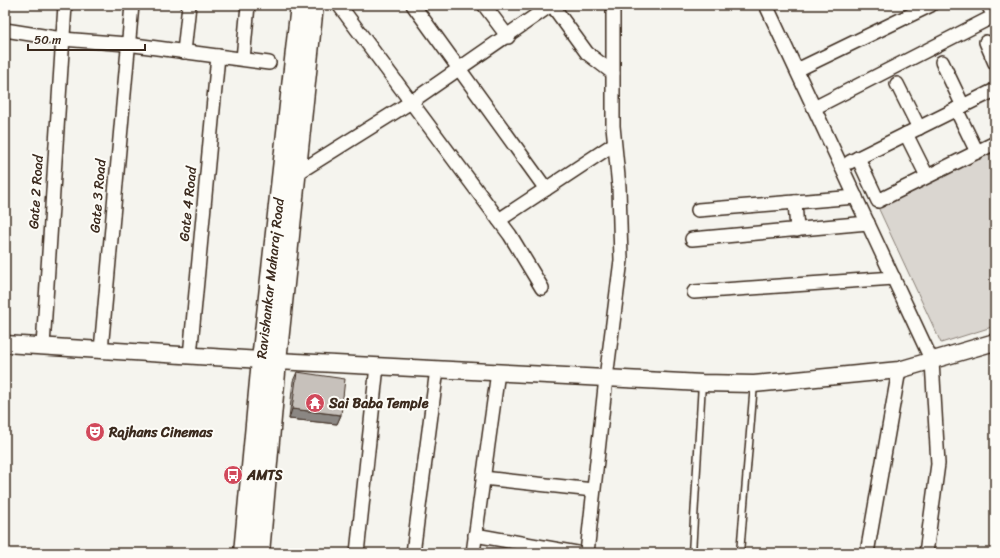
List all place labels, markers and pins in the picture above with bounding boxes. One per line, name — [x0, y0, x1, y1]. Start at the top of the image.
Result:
place label: Sai Baba Temple — [328, 391, 429, 416]
temple icon: Sai Baba Temple — [304, 392, 326, 414]
place label: Rajhans Cinemas — [108, 420, 213, 445]
theatre icon: Rajhans Cinemas — [84, 421, 106, 443]
place label: AMTS — [246, 463, 283, 488]
bus stop icon: AMTS — [222, 464, 244, 486]

